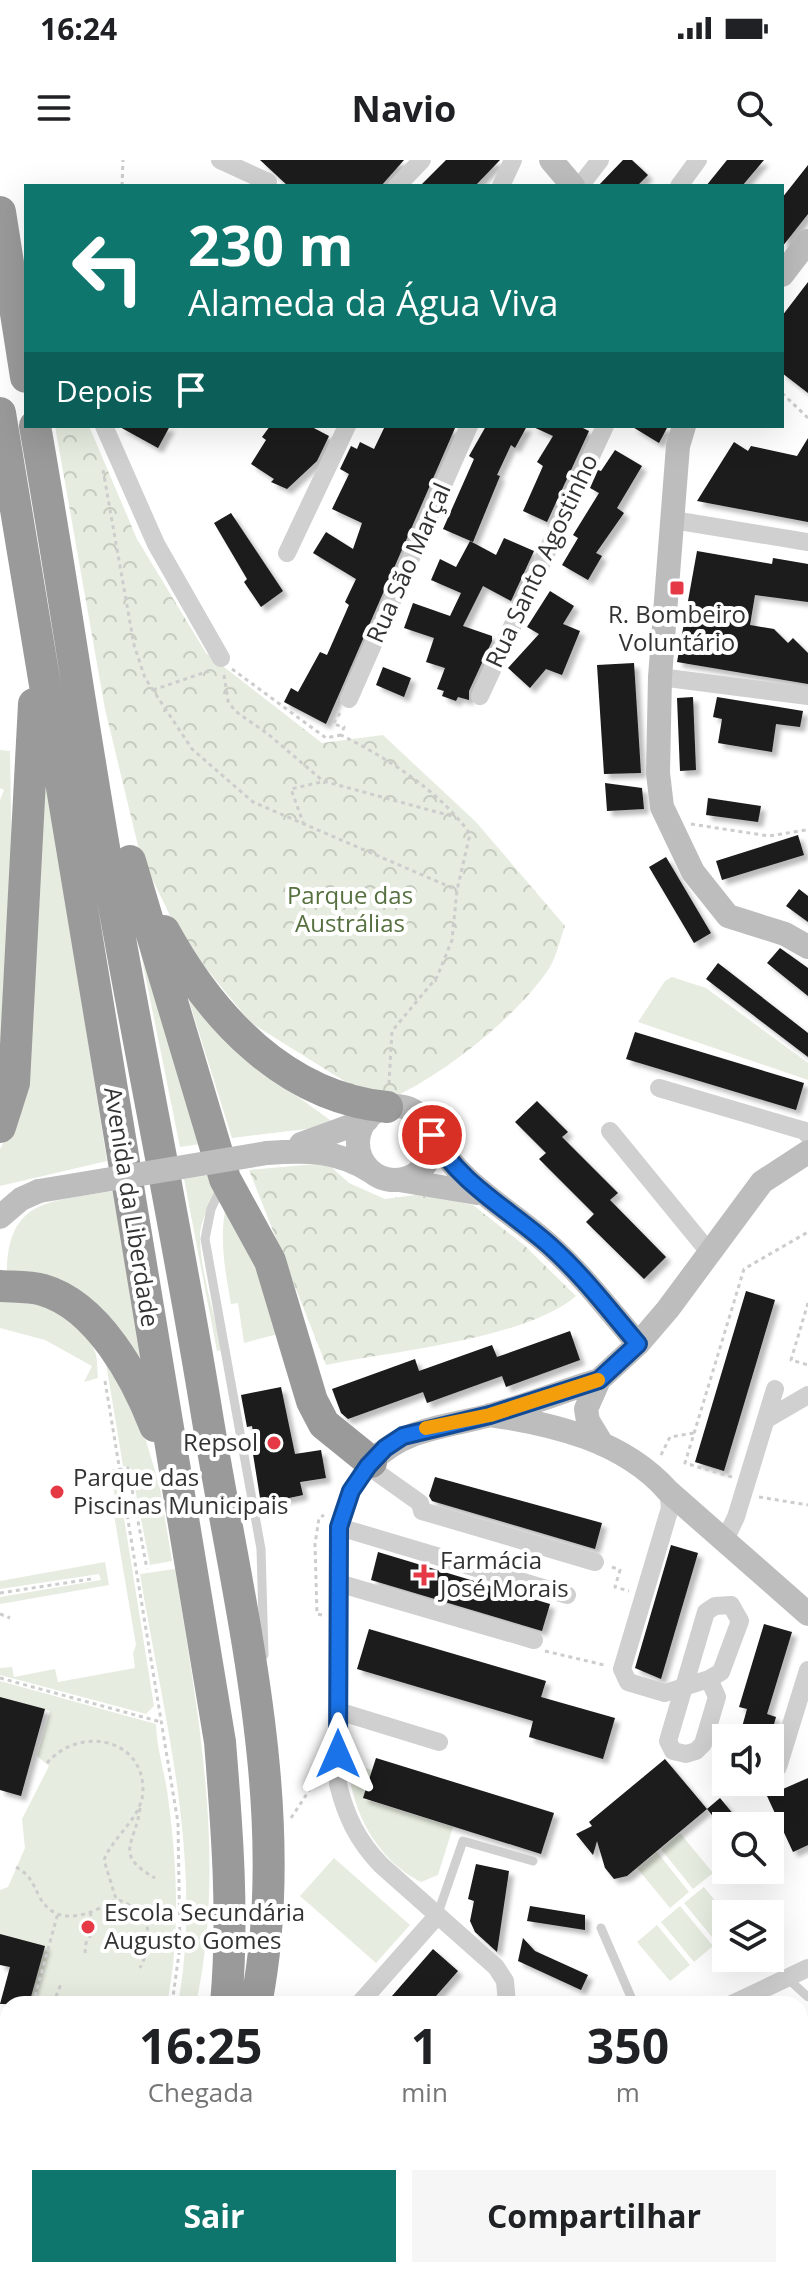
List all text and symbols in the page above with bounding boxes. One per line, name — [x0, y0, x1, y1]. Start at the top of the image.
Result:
text: 16:24 — [40, 8, 117, 49]
text: Navio — [352, 84, 456, 133]
icon: menu — [32, 86, 76, 130]
icon: search — [732, 86, 776, 130]
text: 230 m — [188, 206, 354, 282]
icon: left — [56, 216, 160, 320]
text: Alameda da Água Viva — [188, 278, 558, 327]
icon: arrive — [169, 368, 213, 412]
text: Depois — [56, 370, 153, 411]
street label: Rua Santo Agostinho — [477, 448, 605, 673]
street label: Rua São Marçal — [358, 477, 458, 648]
marker: R. Bombeiro Voluntário — [668, 579, 686, 597]
place label: R. Bombeiro Voluntário — [608, 597, 746, 658]
park label: Parque das Austrálias — [287, 878, 413, 939]
street label: Avenida da Liberdade — [97, 1084, 168, 1329]
pin — [398, 1101, 466, 1169]
icon: arrive — [410, 1113, 454, 1157]
place label: Repsol — [183, 1425, 258, 1458]
marker: Repsol — [265, 1434, 283, 1452]
place label: Parque das Piscinas Municipais — [73, 1460, 288, 1521]
marker: Parque das Piscinas Municipais — [48, 1483, 66, 1501]
place label: Farmácia José Morais — [438, 1543, 569, 1604]
marker: Farmácia José Morais — [415, 1566, 433, 1584]
position arrow — [296, 1712, 380, 1796]
map controls — [712, 1724, 784, 1972]
button: sound — [712, 1724, 784, 1796]
button: search — [712, 1812, 784, 1884]
place label: Escola Secundária Augusto Gomes — [104, 1895, 305, 1956]
button: layers — [712, 1900, 784, 1972]
marker: Escola Secundária Augusto Gomes — [79, 1918, 97, 1936]
text: 16:25 — [139, 2013, 262, 2078]
text: 1 — [411, 2013, 438, 2078]
text: 350 — [587, 2013, 669, 2078]
text: Chegada — [148, 2074, 254, 2110]
text: min — [401, 2074, 448, 2110]
text: m — [616, 2074, 640, 2110]
button: Sair — [32, 2170, 396, 2262]
button: Compartilhar — [412, 2170, 776, 2262]

